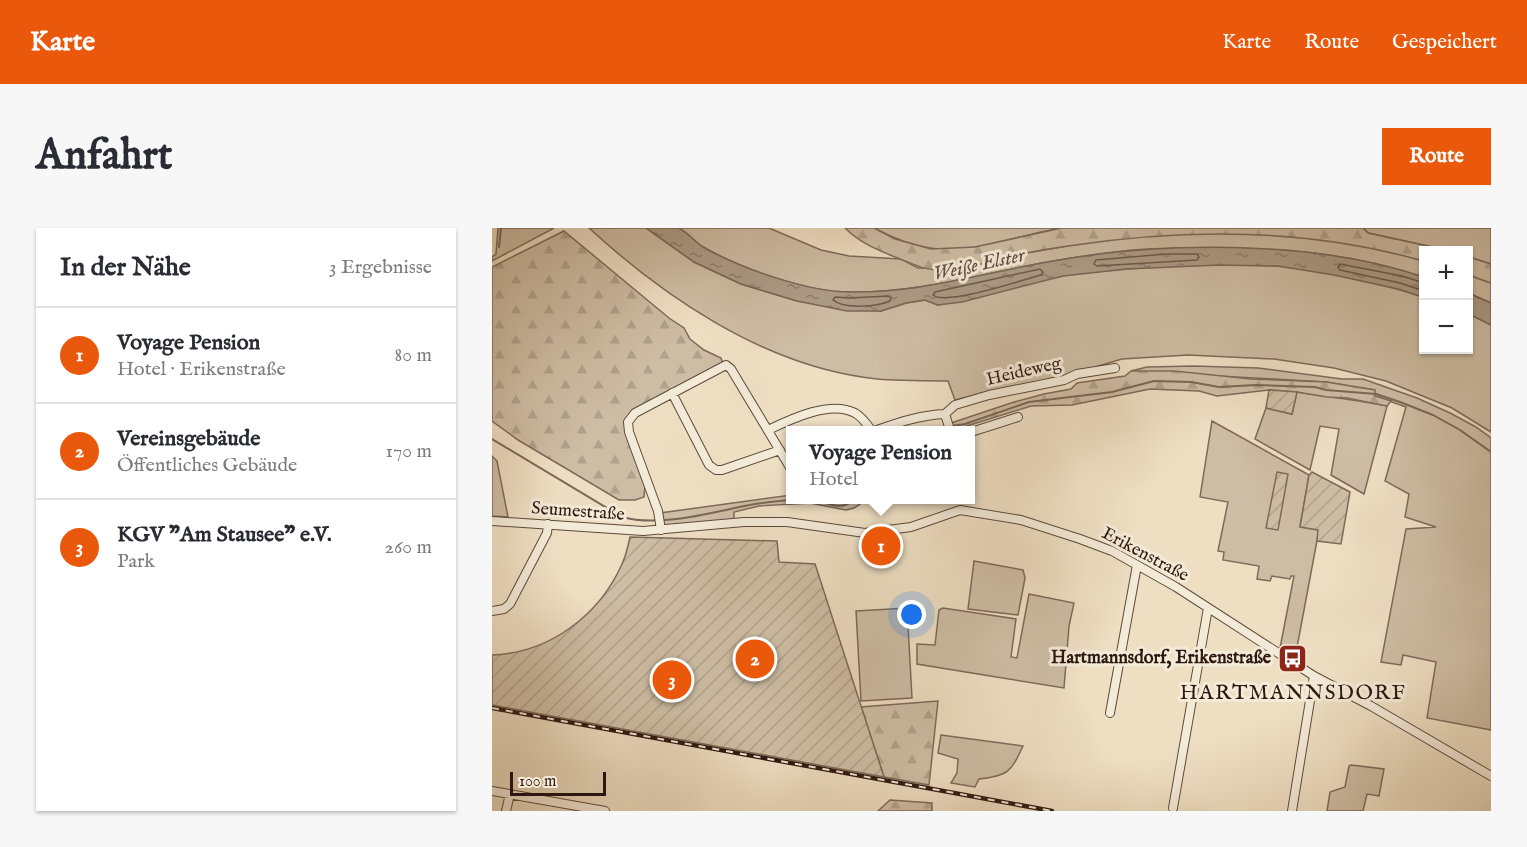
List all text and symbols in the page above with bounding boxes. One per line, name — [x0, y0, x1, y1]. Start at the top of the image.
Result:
text: Karte — [30, 25, 95, 60]
text: Karte — [1222, 29, 1271, 56]
text: Route — [1304, 29, 1359, 56]
text: Gespeichert — [1392, 29, 1497, 56]
button: Route — [1382, 128, 1491, 185]
text: Anfahrt — [36, 130, 172, 183]
water label: Weiße Elster — [931, 243, 1028, 287]
map controls — [1419, 246, 1473, 354]
button: + — [1419, 246, 1473, 300]
text: In der Nähe — [60, 251, 191, 284]
text: 3 Ergebnisse — [329, 255, 432, 280]
button: − — [1419, 300, 1473, 354]
text: Voyage Pension — [117, 329, 260, 357]
text: 1 — [76, 343, 83, 368]
text: 80 m — [395, 343, 432, 368]
street label: Heideweg — [984, 352, 1064, 392]
text: Hotel · Erikenstraße — [117, 357, 286, 382]
text: Vereinsgebäude — [117, 425, 260, 453]
popup — [786, 426, 975, 504]
text: 2 — [75, 439, 84, 464]
text: 170 m — [386, 439, 432, 464]
text: Voyage Pension — [809, 439, 952, 467]
text: Öffentliches Gebäude — [117, 453, 297, 478]
text: Hotel — [809, 467, 858, 492]
street label: Seumestraße — [531, 497, 625, 527]
text: KGV "Am Stausee" e.V. — [117, 521, 332, 549]
street label: Erikenstraße — [1097, 522, 1193, 588]
pin: 1 — [862, 524, 900, 568]
text: 3 — [76, 535, 83, 560]
text: 260 m — [385, 535, 432, 560]
text: Park — [117, 549, 155, 574]
your location — [897, 600, 926, 629]
pin: 2 — [736, 636, 774, 682]
bus stop icon: Hartmannsdorf, Erikenstraße — [1276, 642, 1308, 674]
place label: Hartmannsdorf, Erikenstraße — [1051, 647, 1272, 670]
pin: 3 — [652, 658, 692, 702]
district label: HARTMANNSDORF — [1180, 680, 1406, 707]
scale bar — [510, 769, 606, 796]
text: 100 m — [519, 772, 556, 792]

